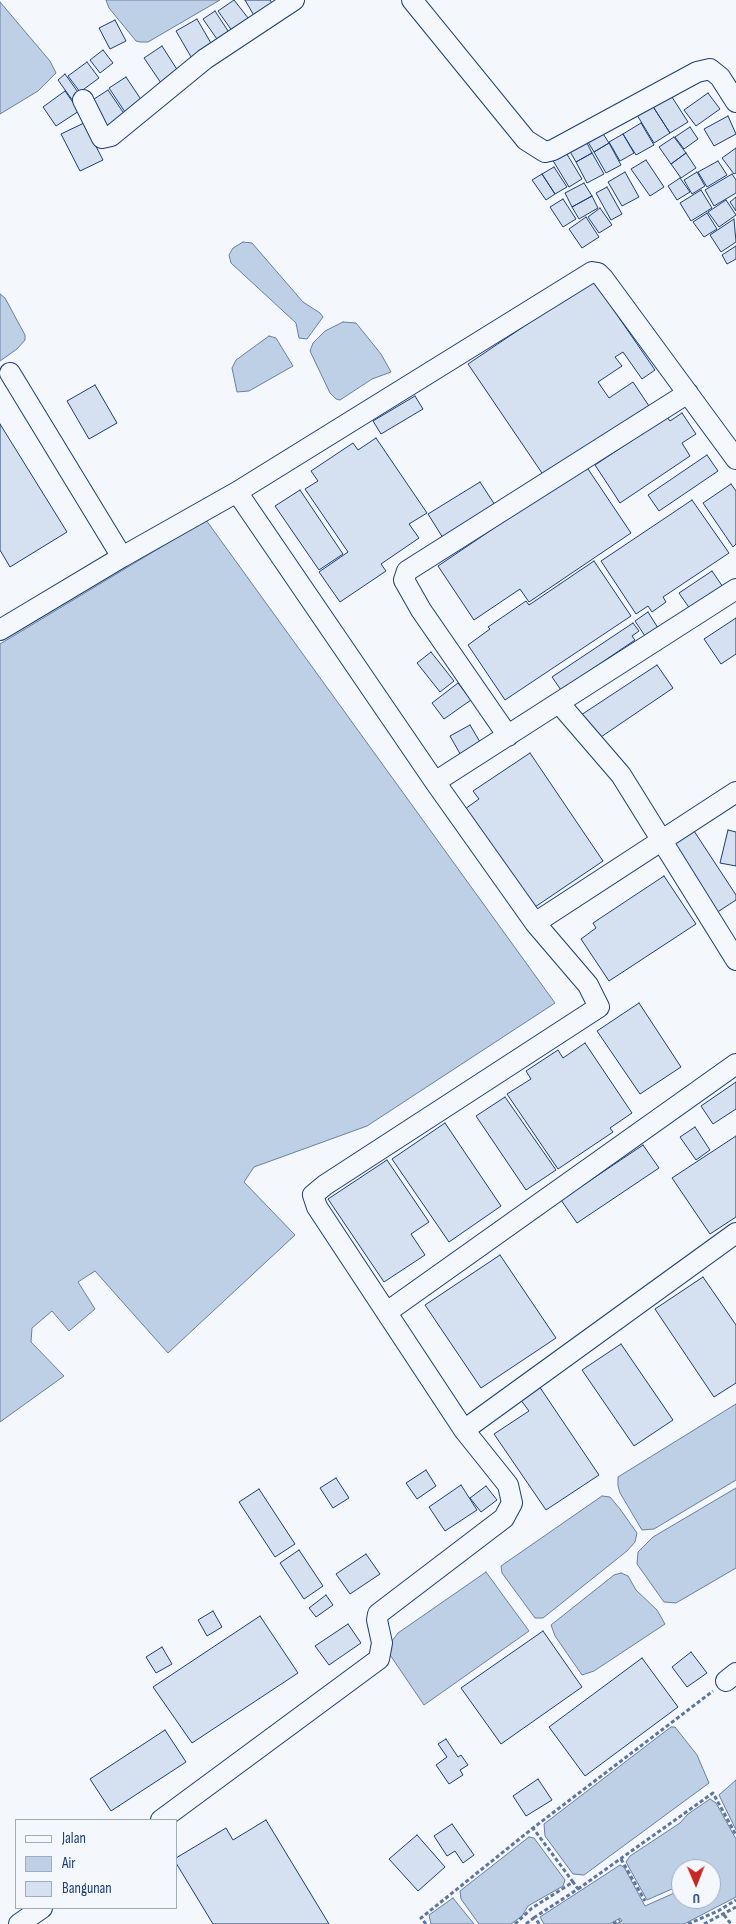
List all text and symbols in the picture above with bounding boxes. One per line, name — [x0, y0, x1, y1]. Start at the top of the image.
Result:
legend — [15, 1819, 178, 1909]
text: Jalan — [62, 1829, 86, 1848]
text: Air — [62, 1854, 76, 1873]
north arrow — [671, 1859, 721, 1909]
text: Bangunan — [62, 1879, 112, 1898]
text: U — [692, 1890, 700, 1907]

